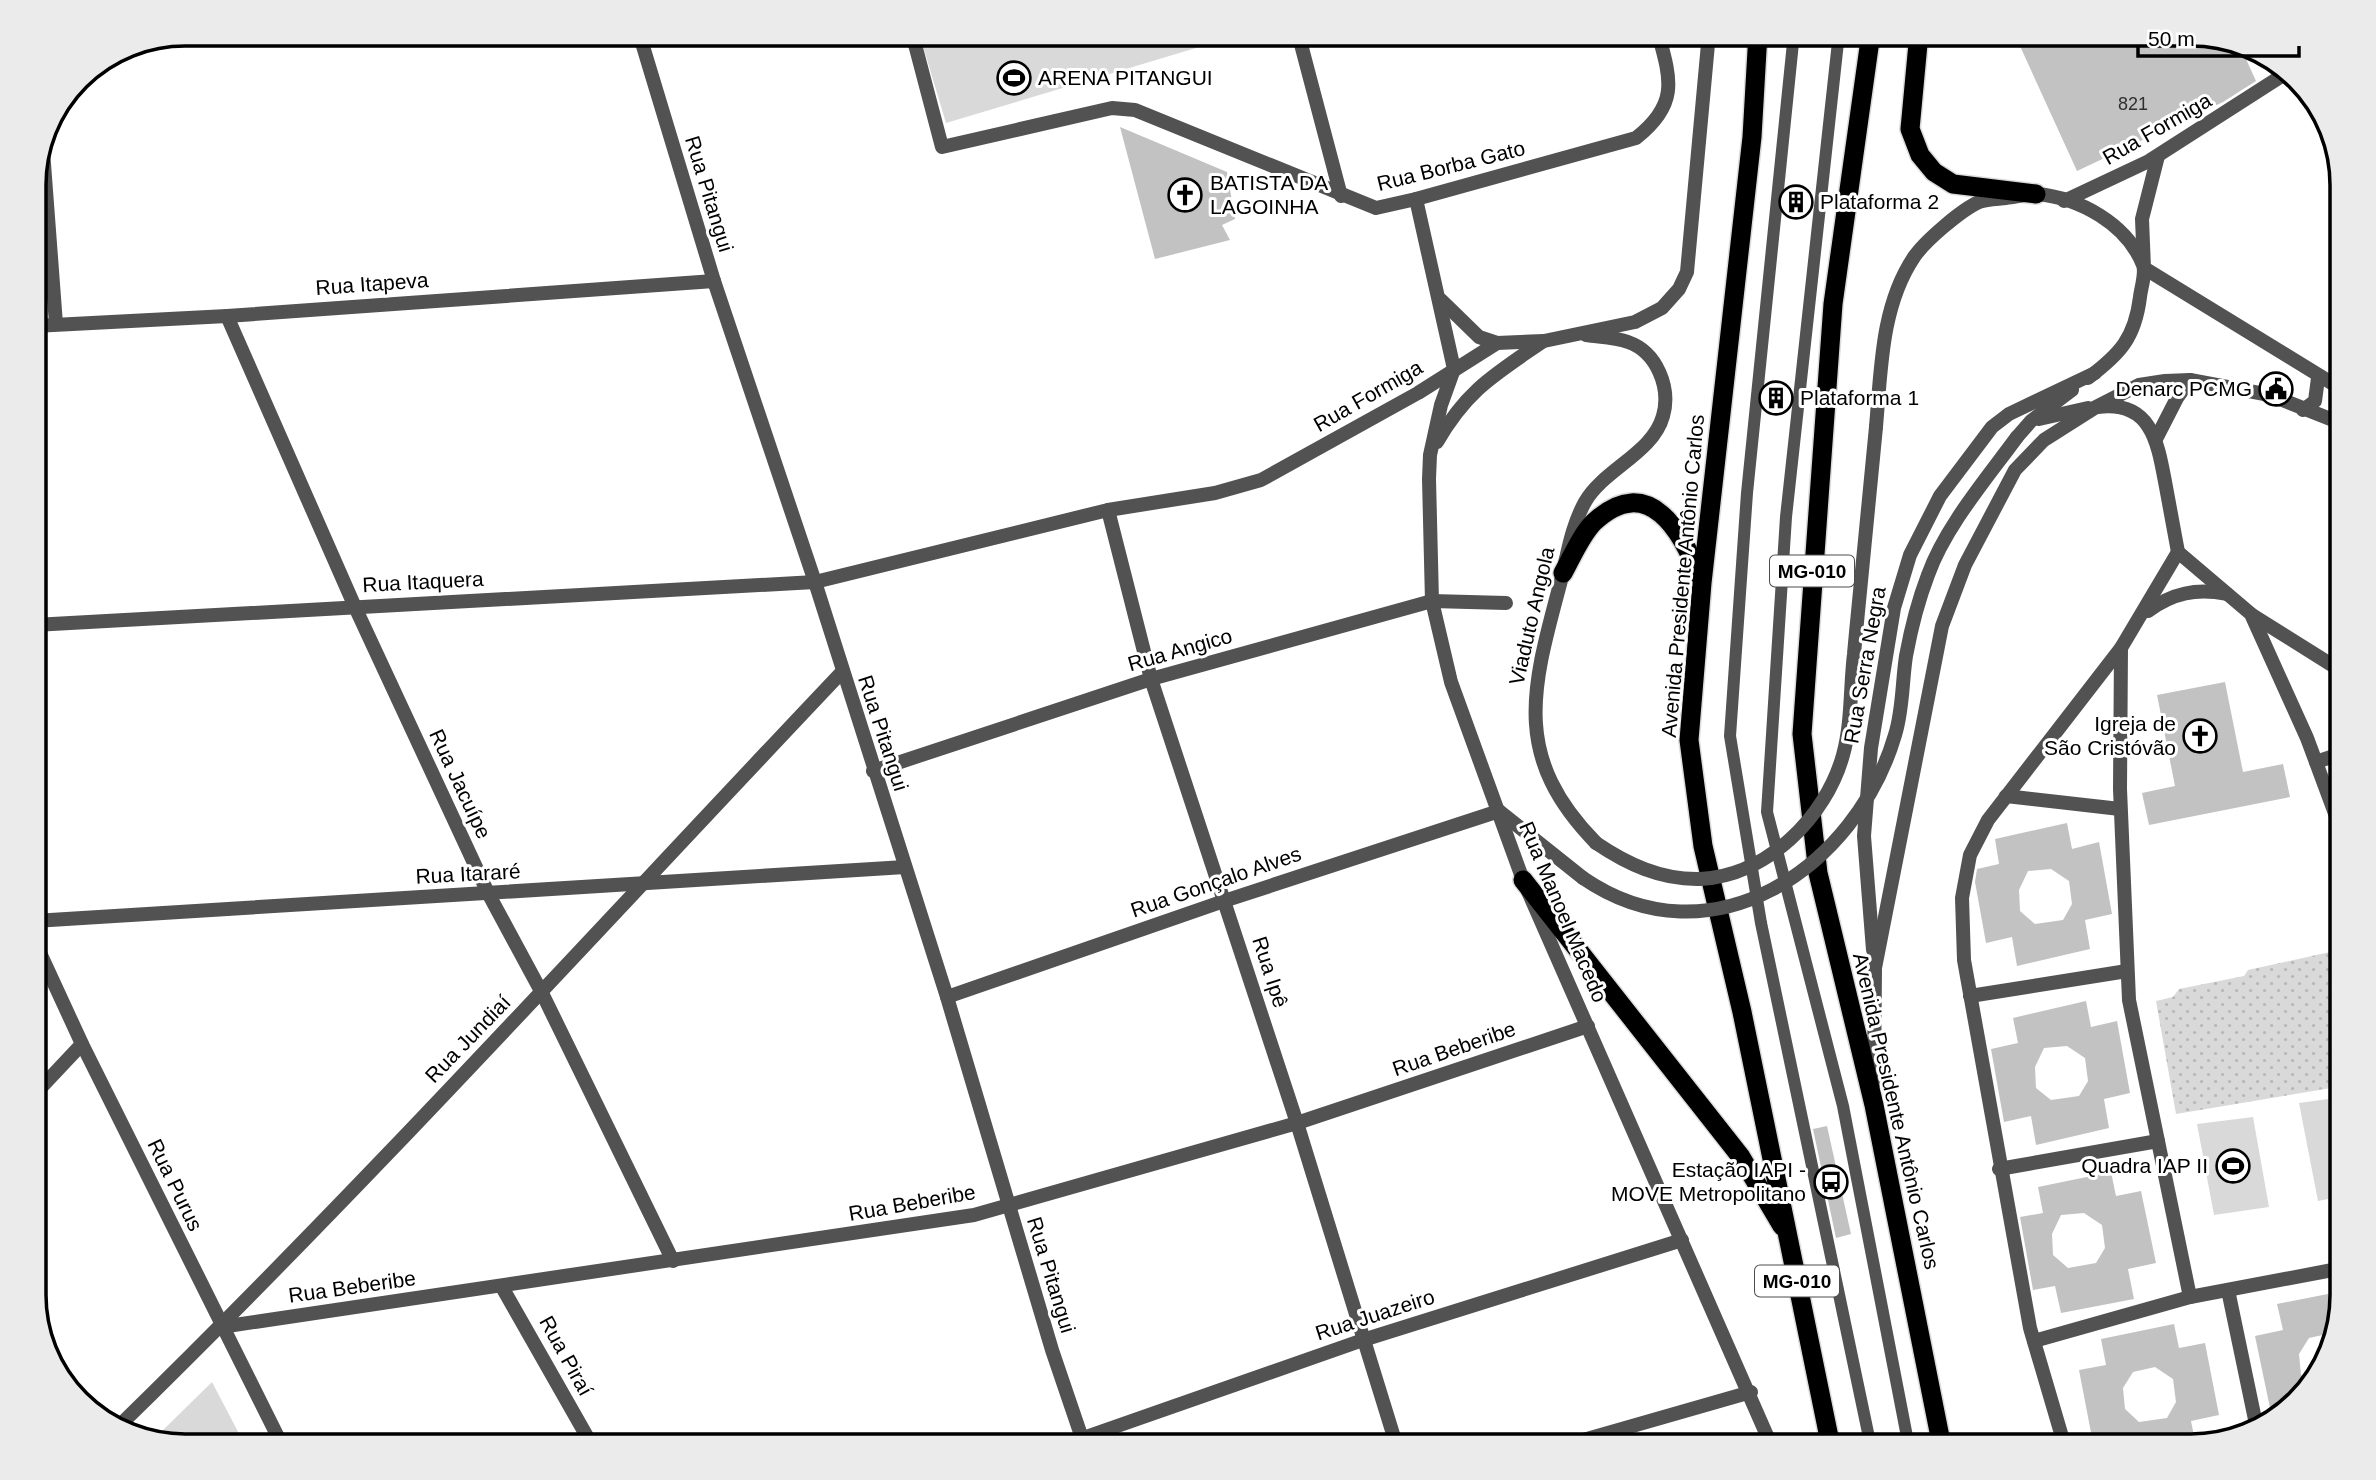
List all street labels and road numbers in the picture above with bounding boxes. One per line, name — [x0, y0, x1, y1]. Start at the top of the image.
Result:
street label: Rua Formiga — [2098, 88, 2215, 169]
street label: Rua Pitangui — [681, 133, 738, 255]
street label: Rua Borba Gato — [1374, 136, 1527, 195]
street label: Rua Itapeva — [315, 268, 430, 299]
street label: Rua Formiga — [1309, 355, 1426, 436]
street label: Avenida Presidente Antônio Carlos — [1657, 413, 1708, 738]
street label: Viaduto Angola — [1504, 544, 1559, 687]
road number: MG-010 — [1770, 556, 1854, 586]
street label: Rua Itaquera — [362, 567, 485, 596]
street label: Rua Serra Negra — [1839, 584, 1890, 745]
street label: Rua Angico — [1125, 624, 1235, 675]
street label: Rua Pitangui — [854, 672, 913, 794]
street label: Rua Jacuípe — [425, 725, 496, 842]
street label: Rua Manoel Macedo — [1515, 818, 1612, 1005]
street label: Rua Gonçalo Alves — [1128, 842, 1304, 921]
street label: Rua Itararé — [415, 859, 521, 888]
street label: Rua Ipê — [1248, 933, 1293, 1010]
street label: Avenida Presidente Antônio Carlos — [1849, 950, 1944, 1271]
street label: Rua Jundiaí — [420, 990, 515, 1087]
street label: Rua Beberibe — [1389, 1017, 1518, 1080]
street label: Rua Purus — [143, 1135, 208, 1234]
street label: Rua Beberibe — [847, 1180, 977, 1225]
street label: Rua Pitangui — [1023, 1214, 1080, 1336]
street label: Rua Beberibe — [287, 1266, 417, 1307]
road number: MG-010 — [1755, 1266, 1839, 1296]
street label: Rua Juazeiro — [1312, 1284, 1437, 1345]
street label: Rua Piraí — [535, 1312, 598, 1400]

